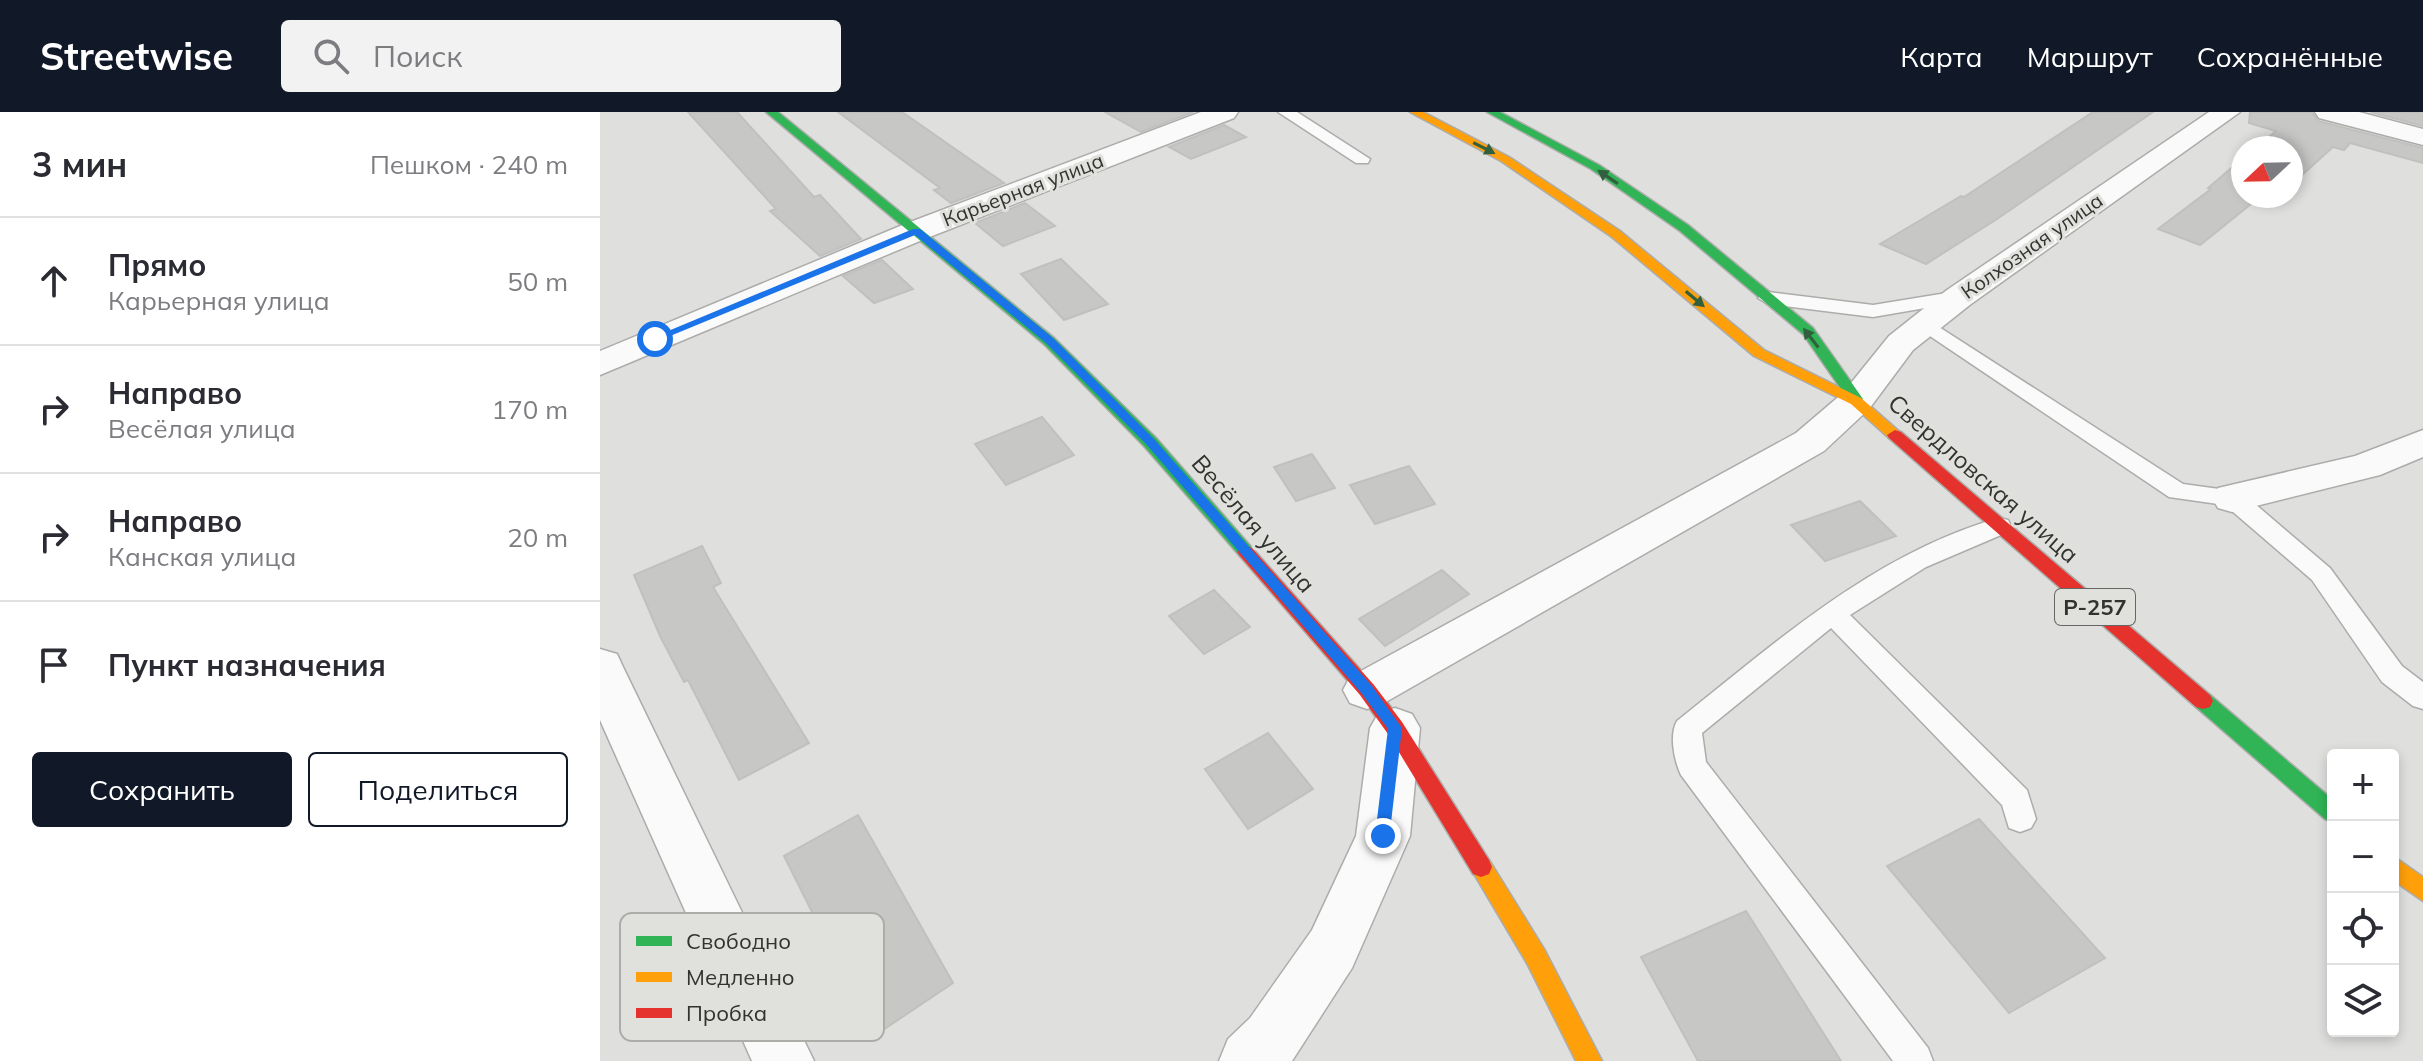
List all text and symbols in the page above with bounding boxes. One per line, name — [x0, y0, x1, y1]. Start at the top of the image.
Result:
search box — [281, 20, 841, 92]
text: Streetwise — [40, 32, 233, 80]
icon: search — [309, 34, 353, 78]
text: Поиск — [373, 37, 463, 75]
text: Карта — [1900, 39, 1983, 74]
text: Маршрут — [2027, 39, 2153, 74]
text: Сохранённые — [2197, 39, 2383, 74]
north arrow — [2231, 136, 2303, 208]
one-way arrow — [1473, 141, 1496, 155]
text: 3 мин — [32, 143, 127, 186]
street label: Карьерная улица — [939, 147, 1107, 232]
text: Пешком · 240 m — [370, 148, 568, 181]
one-way arrow — [1598, 169, 1619, 184]
street label: Колхозная улица — [1956, 187, 2107, 304]
text: Прямо — [108, 246, 206, 284]
icon: ahead — [32, 259, 76, 303]
text: 50 m — [507, 265, 568, 298]
text: Карьерная улица — [108, 284, 330, 317]
one-way arrow — [1685, 290, 1705, 307]
route start — [637, 321, 673, 357]
one-way arrow — [1804, 328, 1820, 348]
text: Направо — [108, 374, 242, 412]
icon: right — [32, 387, 76, 431]
street label: Свердловская улица — [1882, 387, 2085, 569]
text: 170 m — [492, 393, 568, 426]
text: Весёлая улица — [108, 412, 296, 445]
street label: Весёлая улица — [1186, 448, 1322, 599]
text: Направо — [108, 502, 242, 540]
icon: right — [32, 515, 76, 559]
text: 20 m — [507, 521, 568, 554]
text: Канская улица — [108, 540, 296, 573]
road number: Р-257 — [2055, 589, 2135, 625]
icon: arrive — [32, 643, 76, 687]
text: Пункт назначения — [108, 646, 386, 684]
map controls — [2327, 749, 2399, 1037]
button: + — [2327, 749, 2399, 821]
button: Сохранить — [32, 752, 292, 827]
button: Поделиться — [308, 752, 568, 827]
route end — [1365, 818, 1401, 854]
button: − — [2327, 821, 2399, 893]
button: locate — [2327, 893, 2399, 965]
legend — [620, 913, 884, 1041]
text: Свободно — [686, 927, 791, 955]
text: Медленно — [686, 963, 795, 991]
button: layers — [2327, 965, 2399, 1037]
text: Пробка — [686, 999, 767, 1027]

